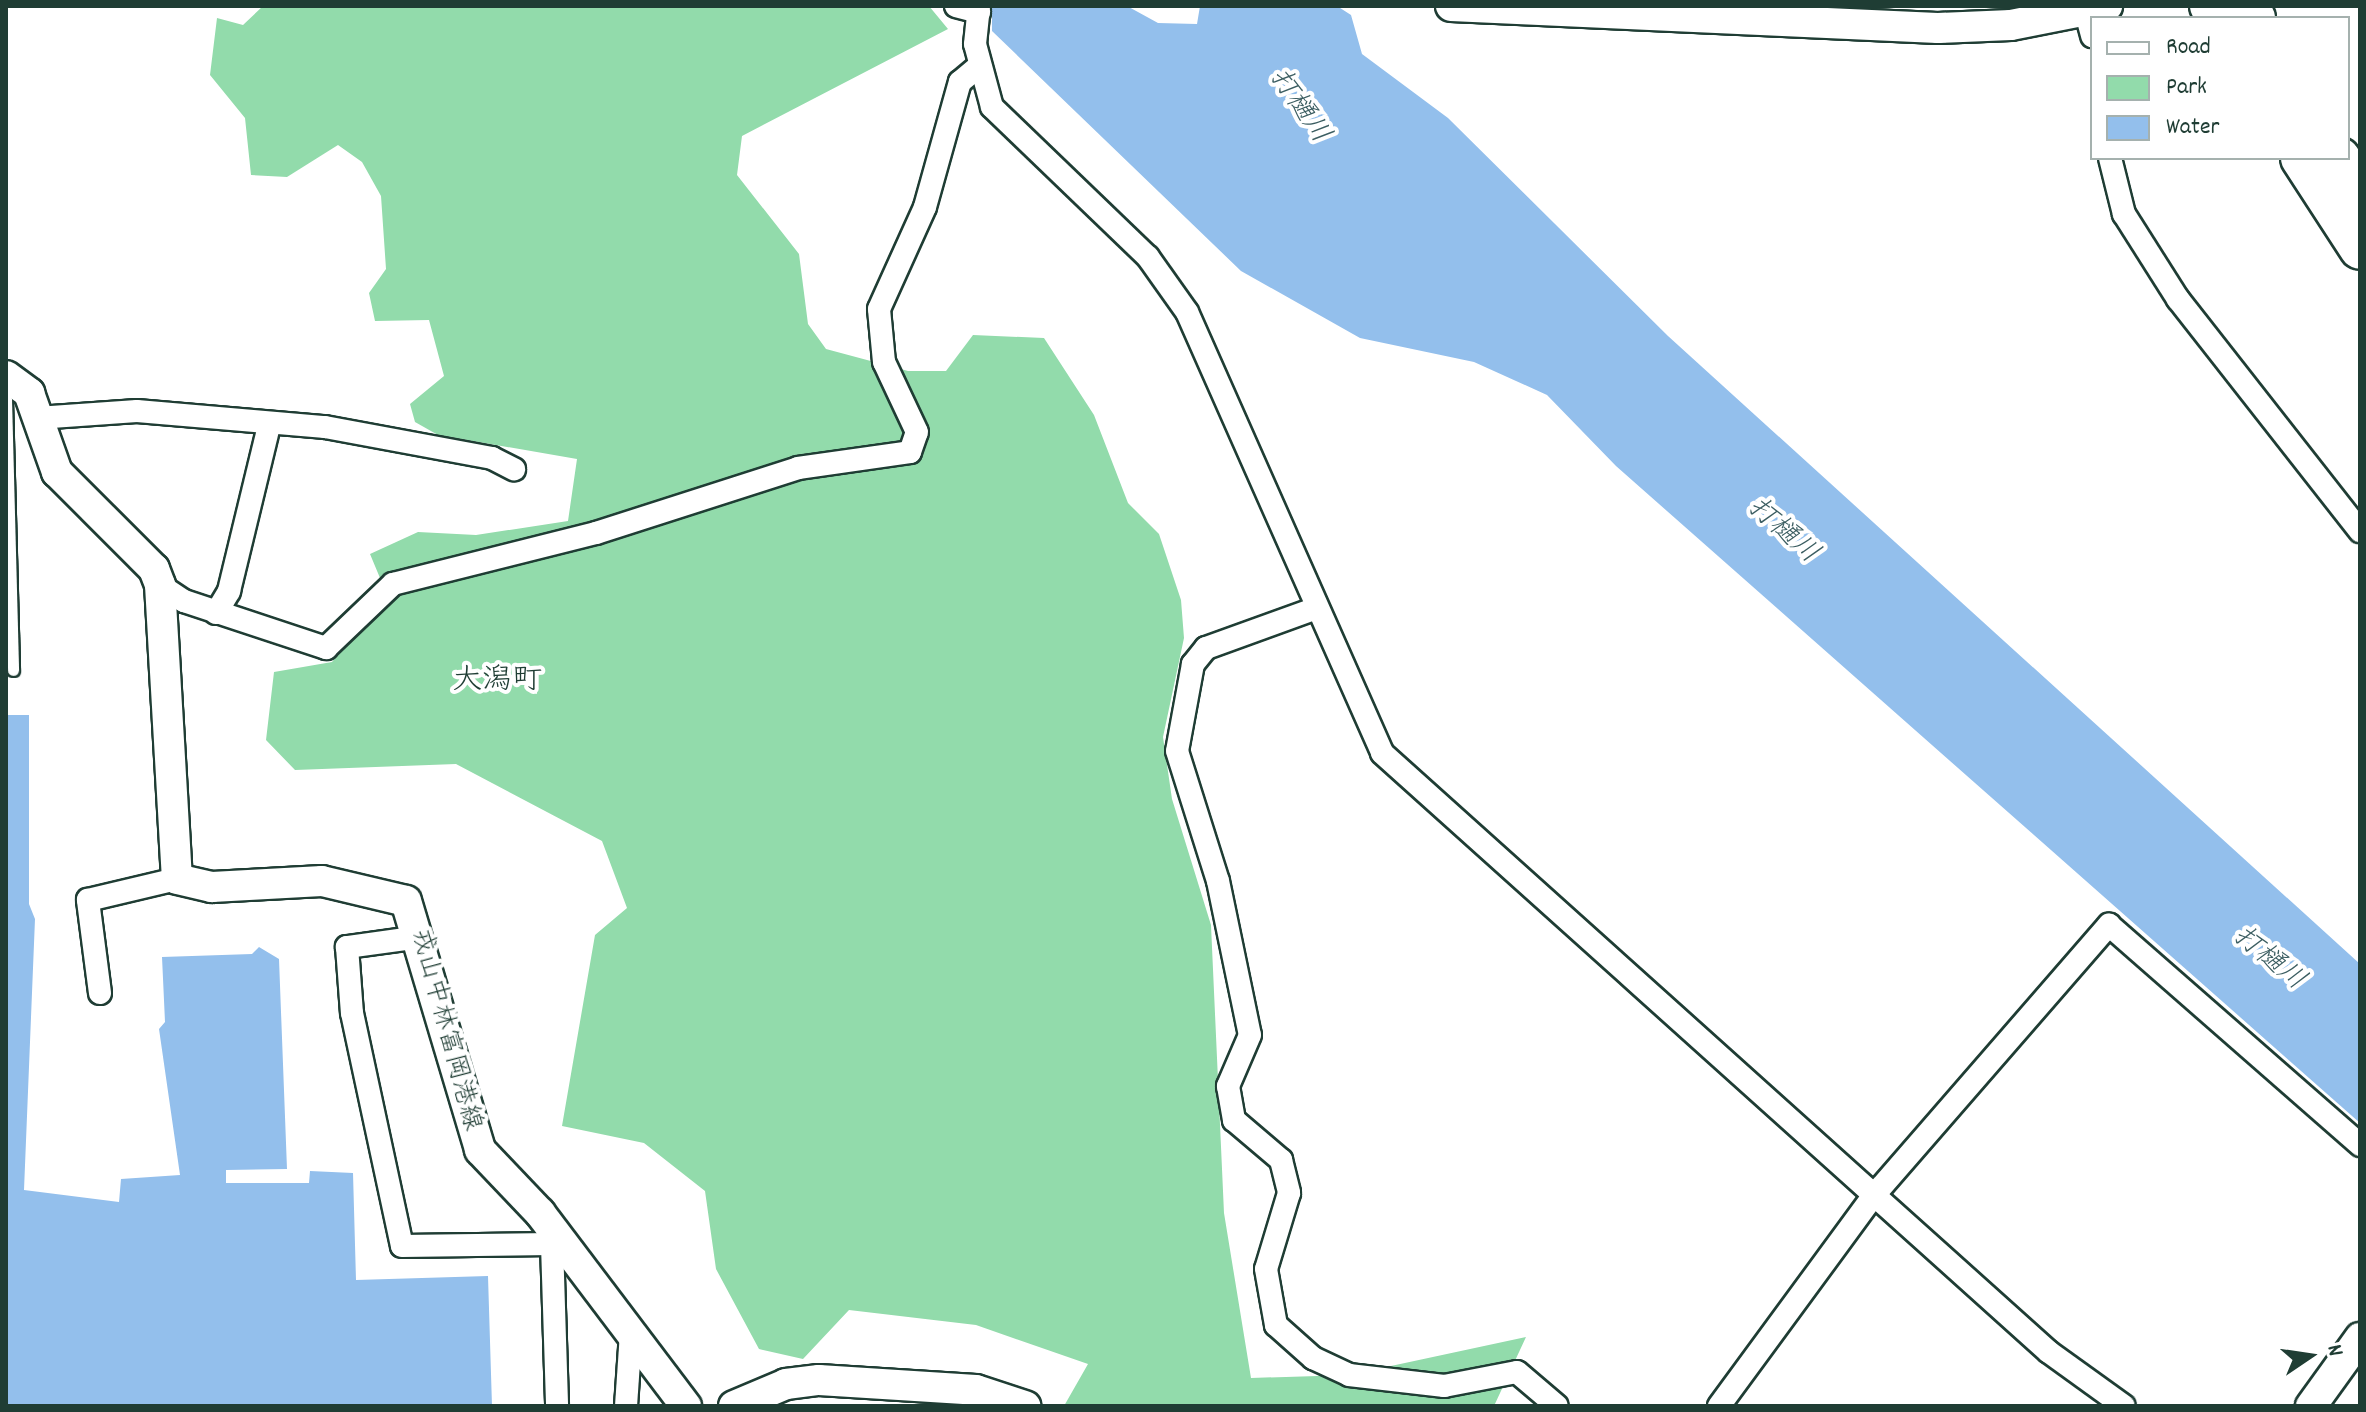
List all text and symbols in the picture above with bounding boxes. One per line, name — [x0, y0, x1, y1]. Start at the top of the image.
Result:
legend — [2090, 16, 2350, 160]
text: Road — [2166, 31, 2211, 65]
water label: 打樋川 — [1260, 63, 1336, 151]
text: Park — [2166, 71, 2207, 105]
text: Water — [2166, 111, 2219, 145]
water label: 打樋川 — [1739, 492, 1825, 572]
district label: 大潟町 — [452, 665, 542, 701]
water label: 打樋川 — [2225, 921, 2311, 999]
street label: 戎山中林富岡港線 — [403, 926, 487, 1134]
north arrow — [2270, 1316, 2350, 1396]
text: N — [2318, 1342, 2350, 1359]

